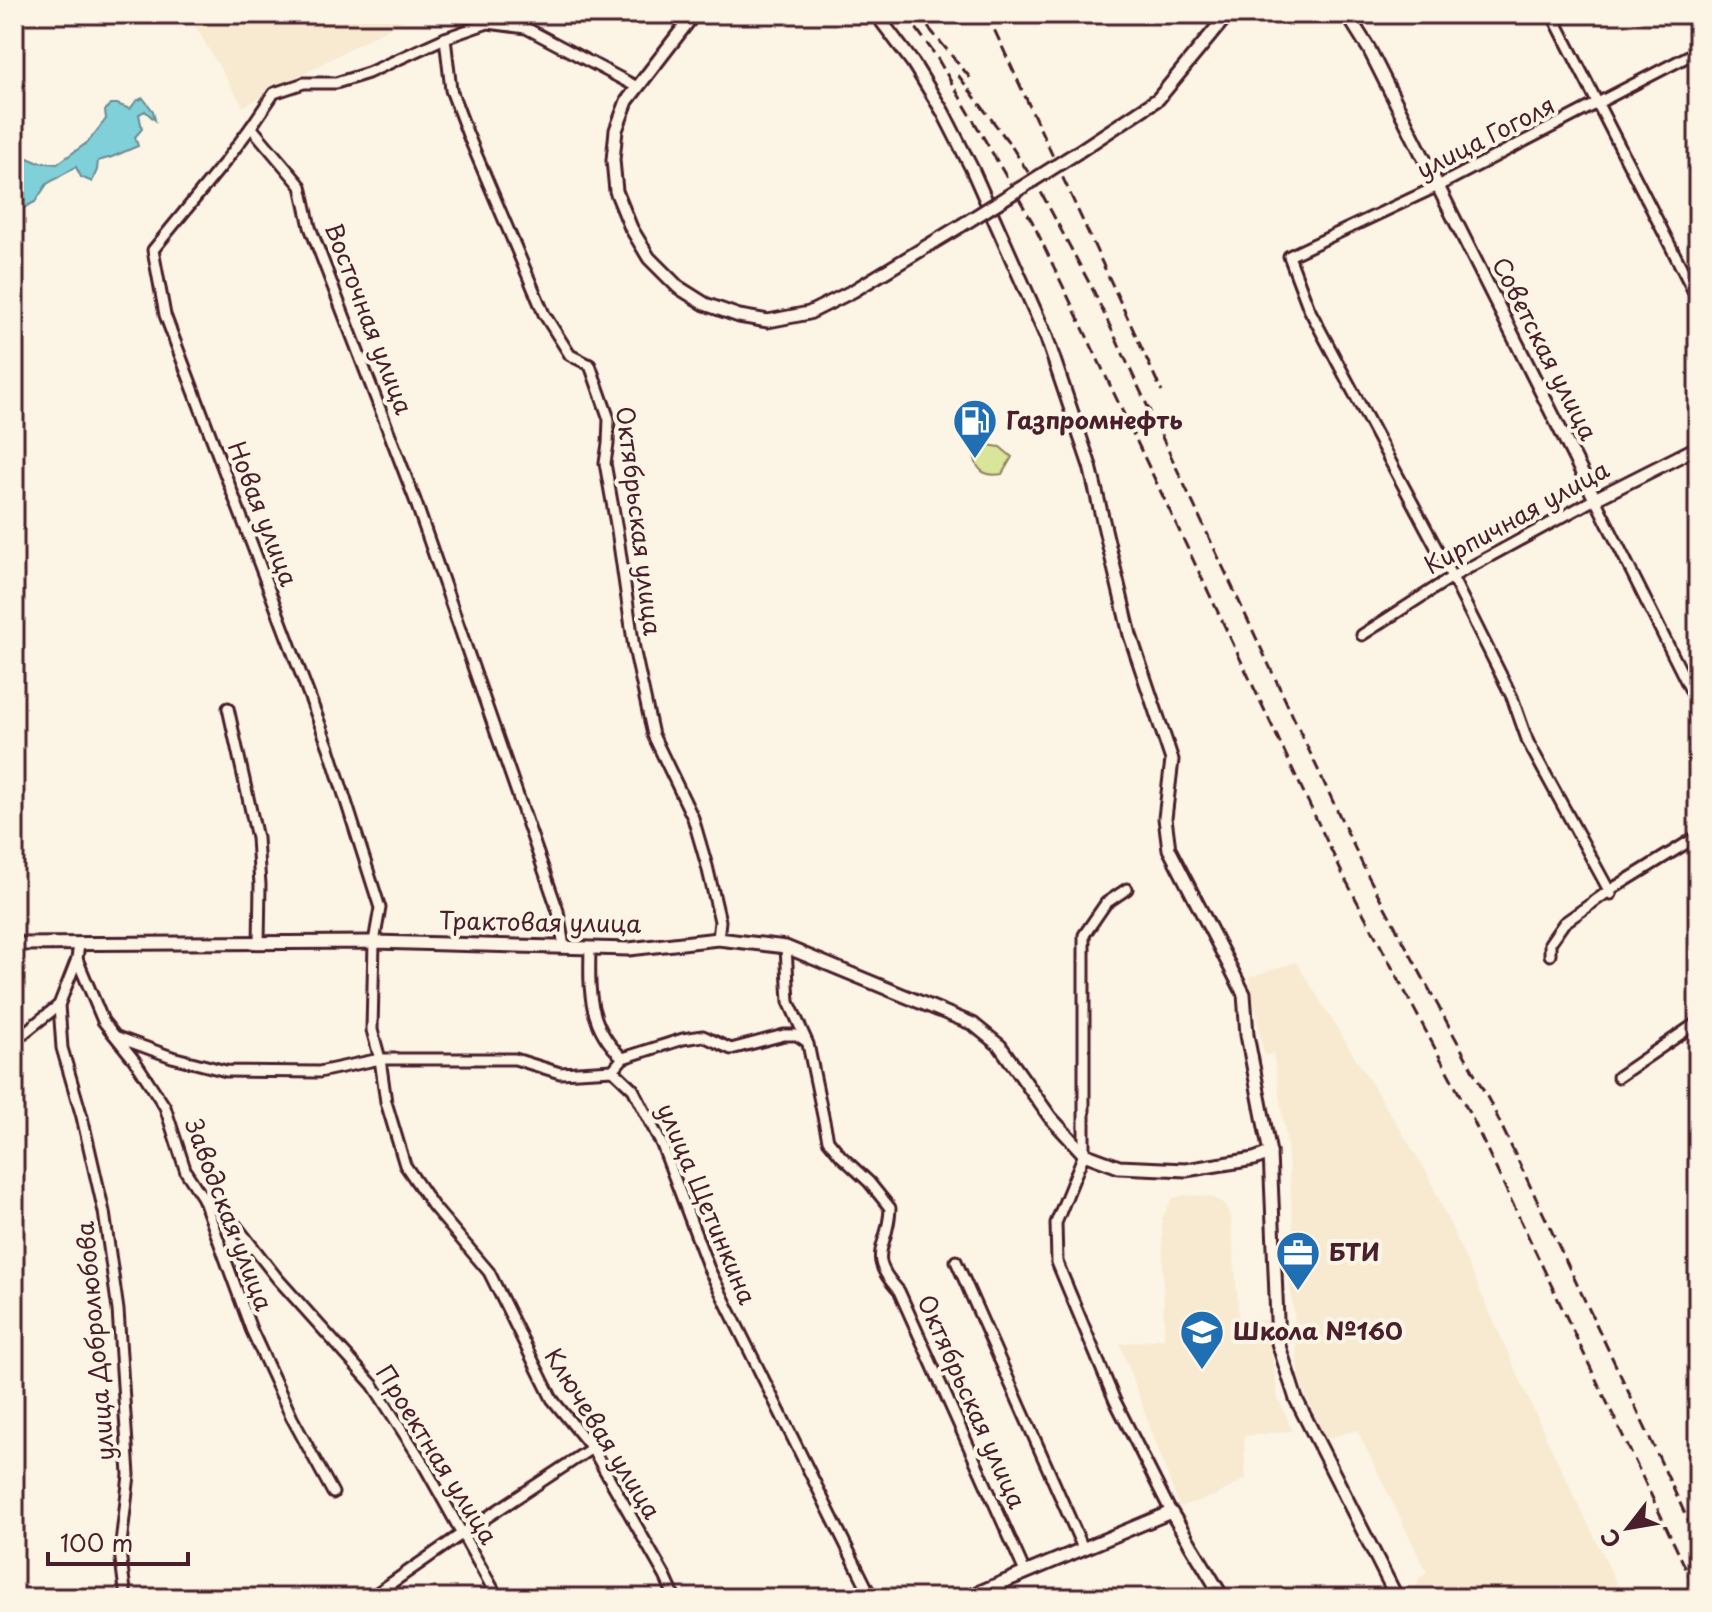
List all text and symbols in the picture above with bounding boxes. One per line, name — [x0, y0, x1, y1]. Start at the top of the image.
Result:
street label: улица Гоголя — [1410, 86, 1561, 187]
street label: Восточная улица — [317, 217, 423, 419]
street label: Советская улица — [1484, 250, 1608, 446]
fuel station icon: Газпромнефть — [951, 397, 999, 460]
place label: Газпромнефть — [1006, 401, 1183, 437]
street label: Октябрьская улица — [608, 404, 672, 637]
street label: Новая улица — [220, 436, 308, 591]
street label: Кирпичная улица — [1417, 450, 1615, 582]
street label: Трактовая улица — [439, 901, 642, 941]
street label: улица Щетинкина — [649, 1097, 767, 1309]
street label: Заводская улица — [177, 1113, 283, 1315]
street label: улица Добролюбова — [66, 1220, 122, 1462]
office icon: БТИ — [1274, 1229, 1322, 1292]
place label: БТИ — [1329, 1233, 1380, 1269]
street label: Октябрьская улица — [909, 1288, 1036, 1514]
school or university icon: Школа №160 — [1178, 1308, 1226, 1371]
place label: Школа №160 — [1233, 1312, 1403, 1348]
street label: Ключевая улица — [537, 1340, 671, 1525]
street label: Проектная улица — [368, 1357, 507, 1551]
north arrow — [1588, 1488, 1668, 1568]
scale bar — [48, 1516, 188, 1566]
text: С — [1591, 1523, 1628, 1555]
text: 100 m — [60, 1524, 133, 1560]

